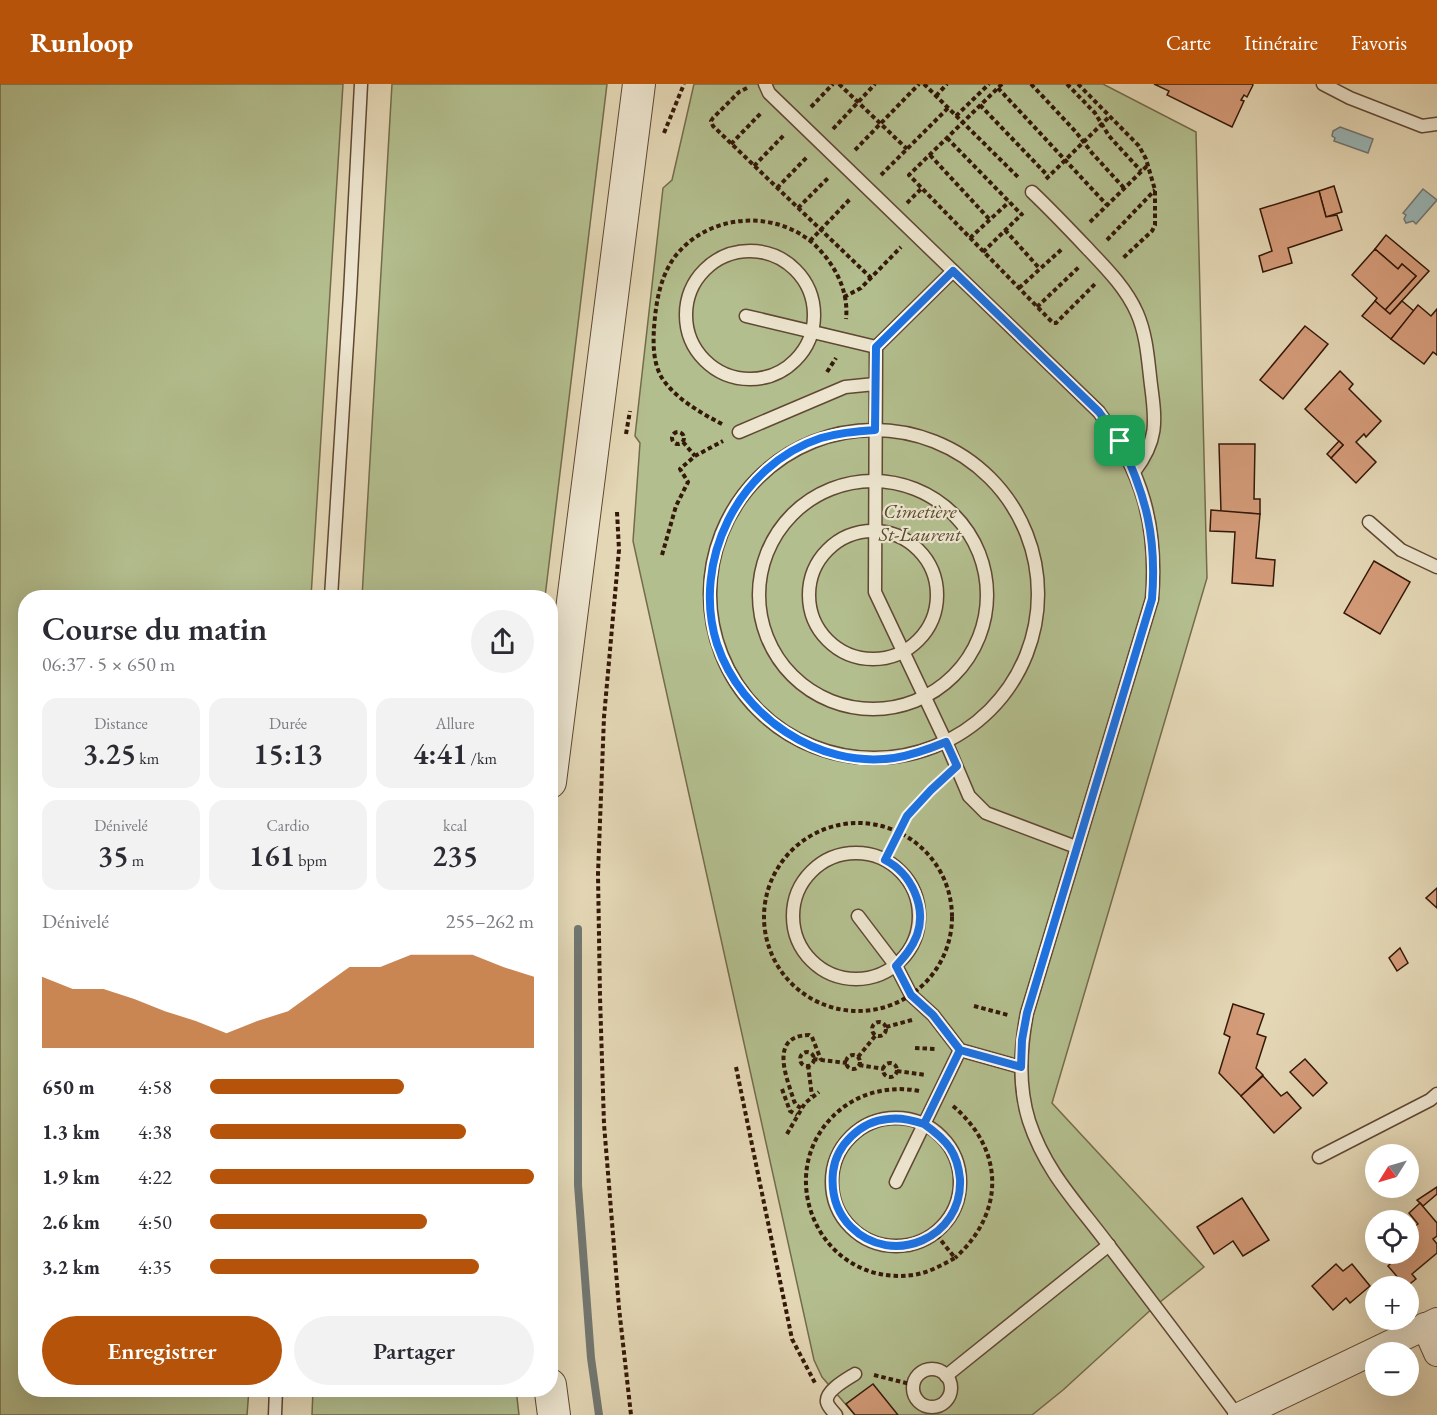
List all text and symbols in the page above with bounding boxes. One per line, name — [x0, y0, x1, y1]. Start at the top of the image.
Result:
text: Runloop — [30, 24, 133, 60]
text: Carte — [1166, 29, 1211, 56]
text: Itinéraire — [1244, 29, 1318, 56]
text: Favoris — [1351, 29, 1407, 56]
pin — [1094, 415, 1145, 466]
icon: arrive — [1103, 424, 1136, 457]
park label: Cimetière St-Laurent — [878, 498, 962, 547]
text: Course du matin — [42, 607, 267, 650]
button: share — [471, 610, 534, 673]
text: 06:37 · 5 × 650 m — [42, 651, 175, 677]
text: Distance — [94, 713, 148, 734]
text: Durée — [269, 713, 307, 734]
text: Allure — [436, 713, 474, 734]
text: 3.25 — [83, 734, 136, 773]
text: 15:13 — [253, 734, 323, 773]
text: 4:41 — [413, 734, 467, 773]
text: km — [136, 748, 159, 769]
text: /km — [467, 748, 497, 769]
text: Dénivelé — [94, 815, 148, 836]
text: Cardio — [266, 815, 310, 836]
text: kcal — [443, 815, 467, 836]
text: 35 — [98, 836, 129, 875]
text: 161 — [249, 836, 295, 875]
text: 235 — [432, 836, 478, 875]
text: m — [129, 850, 144, 871]
text: bpm — [295, 850, 327, 871]
text: Dénivelé — [42, 908, 109, 934]
text: 255–262 m — [446, 908, 534, 934]
text: 650 m — [42, 1074, 95, 1100]
text: 4:58 — [138, 1074, 172, 1100]
text: 1.3 km — [42, 1119, 100, 1145]
text: 4:38 — [138, 1119, 172, 1145]
north arrow — [1365, 1144, 1419, 1198]
map controls — [1365, 1144, 1419, 1396]
text: 1.9 km — [42, 1164, 100, 1190]
text: 4:22 — [138, 1164, 172, 1190]
text: 2.6 km — [42, 1209, 100, 1235]
text: 4:50 — [138, 1209, 172, 1235]
button: locate — [1365, 1210, 1419, 1264]
text: 3.2 km — [42, 1254, 100, 1280]
text: 4:35 — [138, 1254, 172, 1280]
button: + — [1365, 1276, 1419, 1330]
button: Enregistrer — [42, 1316, 282, 1385]
button: Partager — [294, 1316, 534, 1385]
button: − — [1365, 1342, 1419, 1396]

